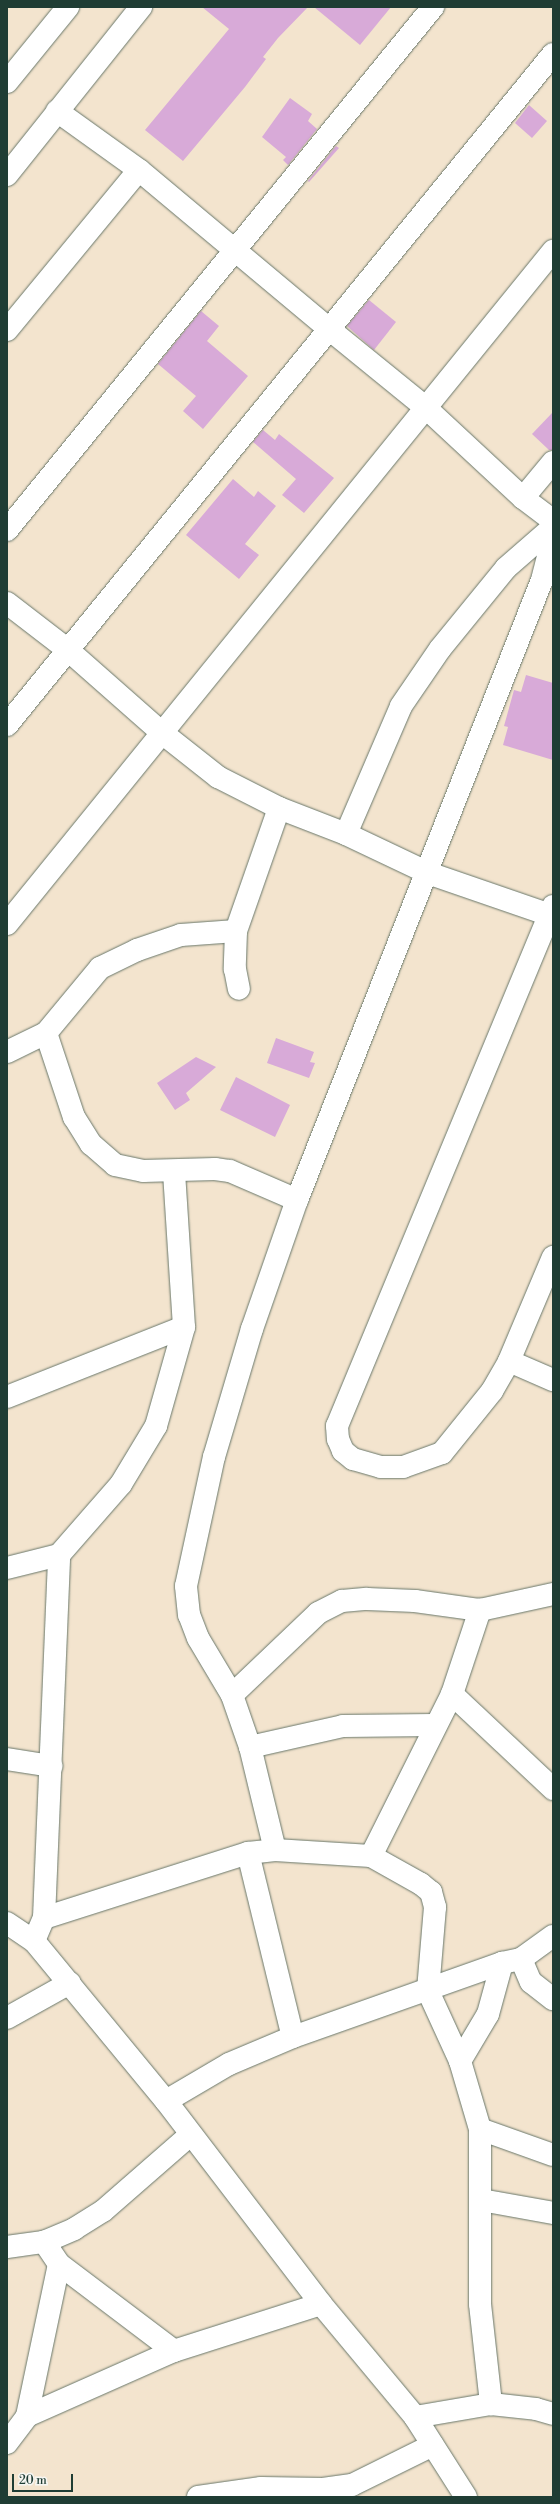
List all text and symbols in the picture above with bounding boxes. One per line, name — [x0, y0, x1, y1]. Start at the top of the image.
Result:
scale bar — [14, 2466, 75, 2492]
text: 20 m — [19, 2473, 47, 2488]

